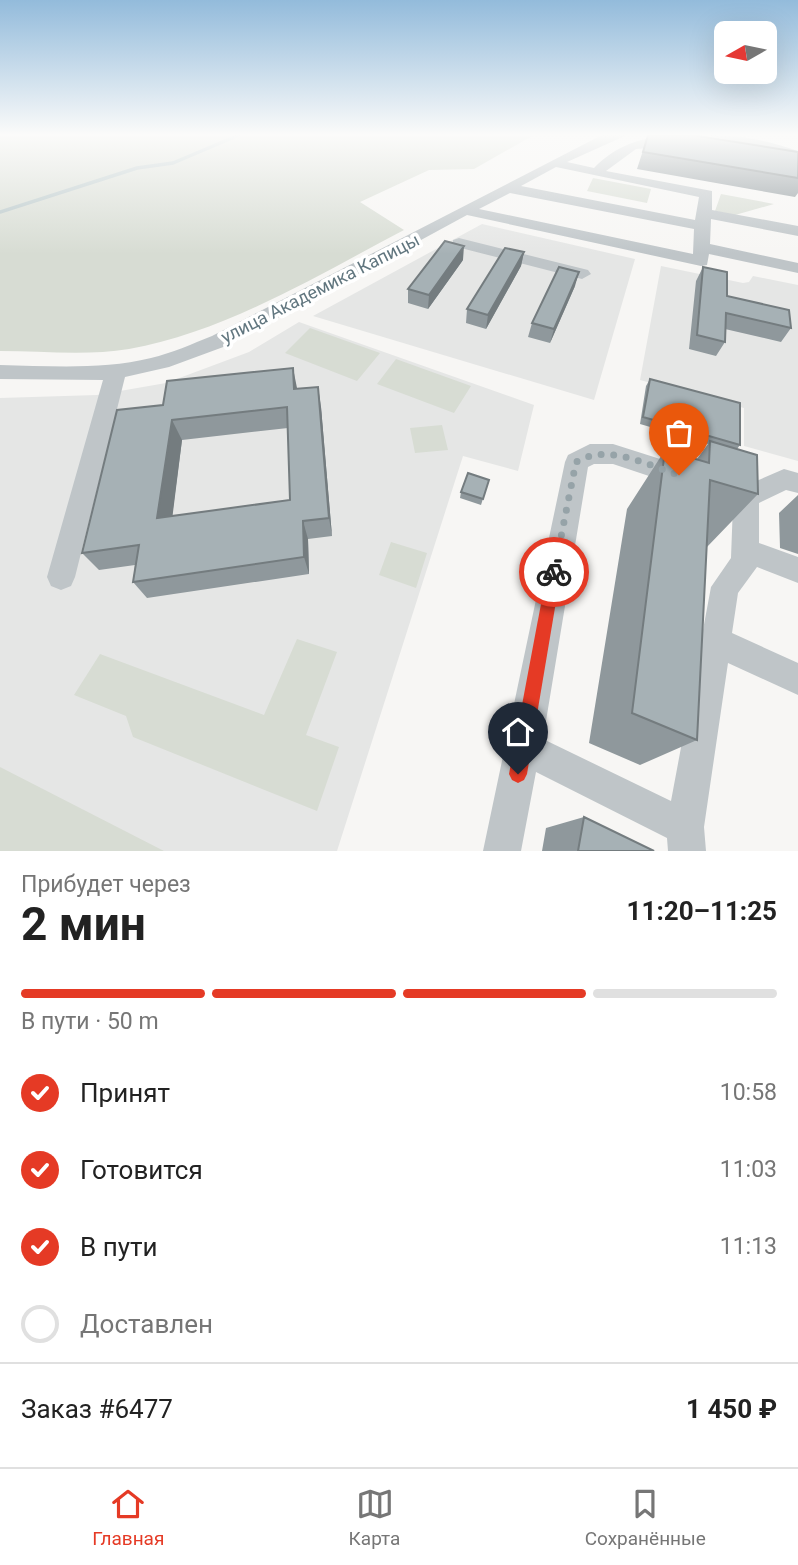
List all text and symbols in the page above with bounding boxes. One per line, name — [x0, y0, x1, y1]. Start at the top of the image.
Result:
north arrow — [714, 21, 777, 84]
map controls — [714, 21, 777, 84]
street label: улица Академика Капицы — [217, 229, 423, 347]
pin — [649, 403, 709, 475]
icon: bag — [660, 414, 698, 452]
courier — [519, 537, 589, 607]
icon: bike — [535, 553, 573, 591]
pin — [488, 702, 548, 774]
icon: home — [499, 713, 537, 751]
text: Прибудет через — [21, 871, 191, 898]
text: 11:20–11:25 — [627, 896, 777, 926]
text: 2 мин — [21, 897, 146, 951]
text: В пути · 50 m — [21, 1008, 159, 1035]
icon: check — [21, 1074, 59, 1112]
text: Принят — [80, 1078, 170, 1108]
text: 10:58 — [720, 1079, 777, 1106]
icon: check — [21, 1151, 59, 1189]
text: Готовится — [80, 1155, 203, 1185]
text: 11:03 — [720, 1156, 777, 1183]
icon: check — [21, 1228, 59, 1266]
text: В пути — [80, 1232, 157, 1262]
text: 11:13 — [720, 1233, 777, 1260]
text: Доставлен — [80, 1309, 213, 1339]
text: Заказ #6477 — [21, 1394, 173, 1424]
text: 1 450 ₽ — [686, 1394, 777, 1424]
tab: Главная — [92, 1485, 164, 1550]
tab: Карта — [349, 1485, 400, 1550]
tab: Сохранённые — [585, 1485, 706, 1550]

